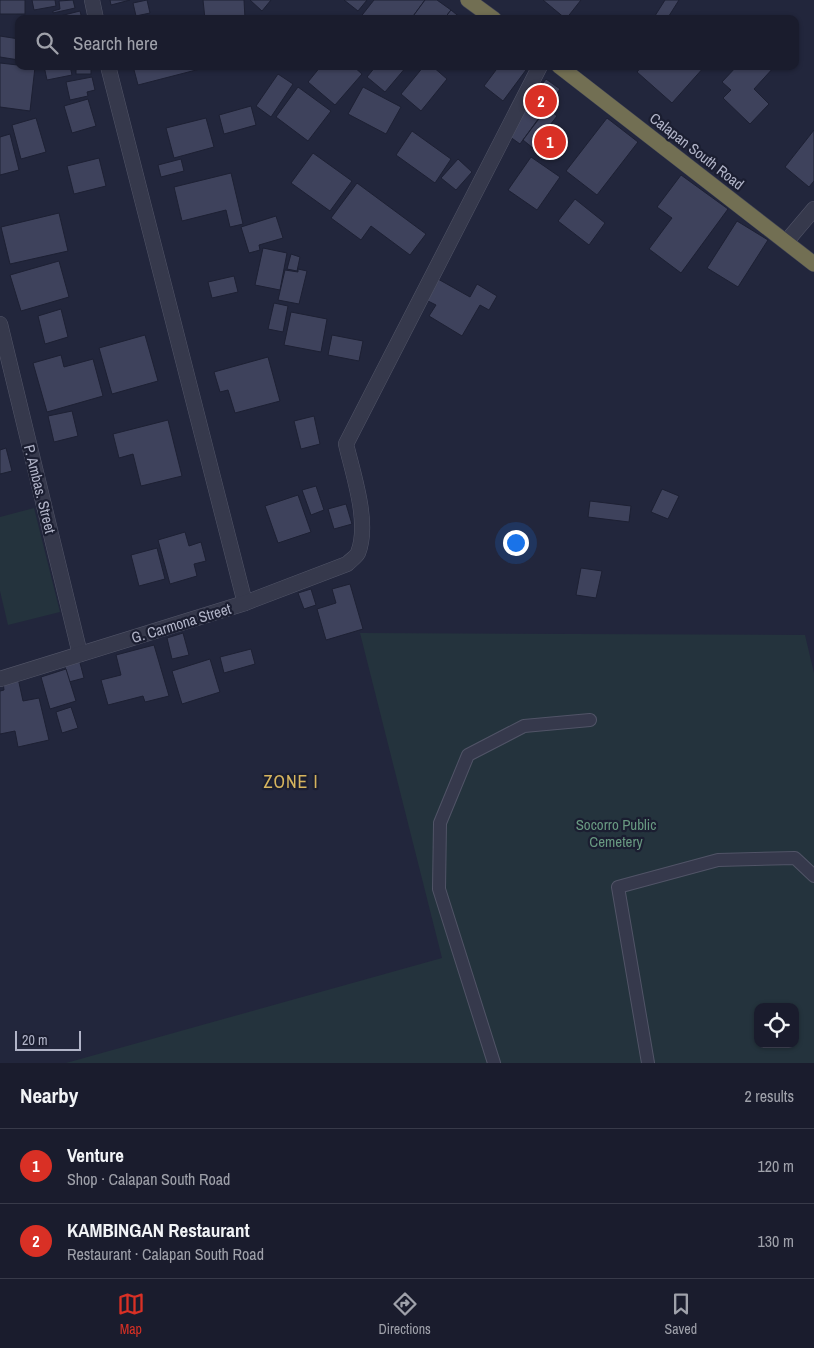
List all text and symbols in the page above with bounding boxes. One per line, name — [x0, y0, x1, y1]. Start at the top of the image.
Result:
search box — [15, 15, 799, 70]
icon: search — [33, 29, 61, 57]
text: Search here — [73, 30, 158, 56]
pin: 2 — [525, 82, 557, 120]
street label: Calapan South Road — [646, 108, 748, 194]
pin: 1 — [534, 123, 566, 161]
street label: P. Ambas. Street — [19, 442, 61, 536]
your location — [503, 530, 529, 556]
street label: G. Carmona Street — [129, 598, 234, 648]
district label: ZONE I — [263, 769, 319, 794]
park label: Socorro Public Cemetery — [576, 814, 656, 852]
map controls — [754, 1003, 799, 1048]
button: locate — [754, 1003, 799, 1048]
scale bar — [15, 1028, 81, 1051]
text: 20 m — [22, 1031, 48, 1049]
text: Nearby — [20, 1081, 78, 1110]
text: 2 results — [744, 1085, 794, 1107]
text: Venture — [67, 1142, 124, 1168]
text: 1 — [32, 1155, 40, 1177]
text: 120 m — [758, 1155, 794, 1177]
text: Shop · Calapan South Road — [67, 1168, 230, 1190]
text: KAMBINGAN Restaurant — [67, 1217, 250, 1243]
text: 2 — [32, 1230, 40, 1252]
text: 130 m — [758, 1230, 794, 1252]
text: Restaurant · Calapan South Road — [67, 1243, 264, 1265]
tab: Map — [117, 1290, 145, 1338]
tab: Directions — [379, 1290, 431, 1338]
tab: Saved — [665, 1290, 697, 1338]

